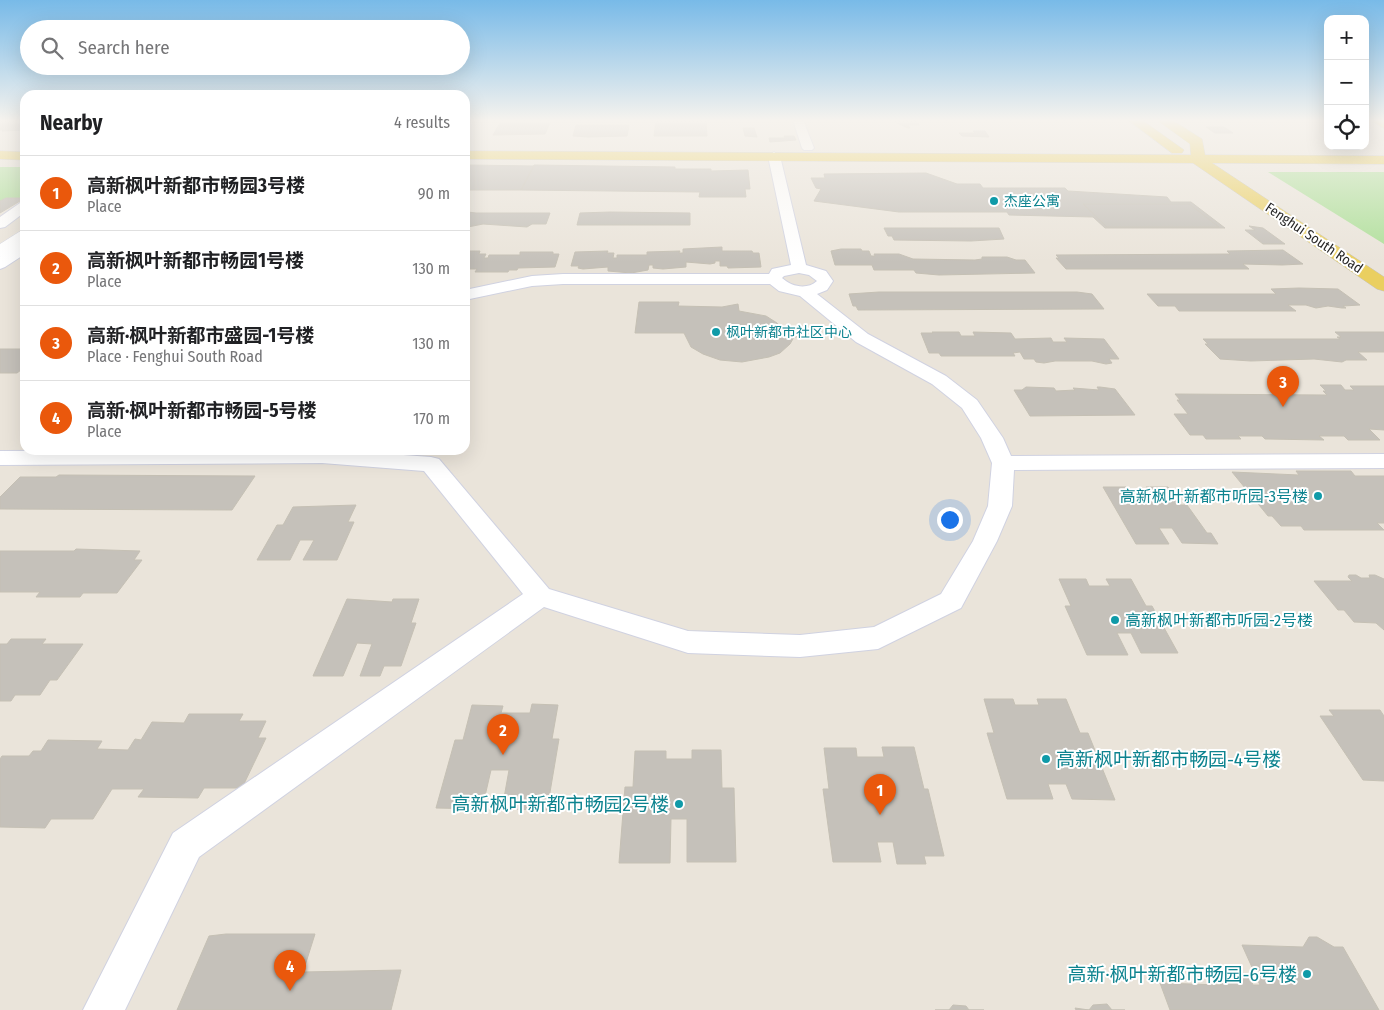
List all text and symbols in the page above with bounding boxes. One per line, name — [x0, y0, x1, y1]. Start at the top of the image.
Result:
map controls — [1324, 15, 1369, 150]
button: + — [1324, 15, 1369, 60]
search box — [20, 20, 470, 75]
icon: search — [38, 34, 66, 62]
text: Search here — [78, 36, 170, 59]
button: − — [1324, 60, 1369, 105]
button: locate — [1324, 105, 1369, 150]
text: Nearby — [40, 110, 102, 136]
text: 4 results — [394, 113, 450, 132]
text: 高新枫叶新都市畅园3号楼 — [87, 174, 305, 197]
text: 1 — [53, 184, 59, 203]
text: 90 m — [418, 184, 450, 203]
place label: 杰座公寓 — [1004, 193, 1060, 210]
marker: 杰座公寓 — [988, 195, 1000, 207]
text: Place — [87, 197, 122, 216]
street label: Fenghui South Road — [1262, 199, 1366, 277]
text: 高新枫叶新都市畅园1号楼 — [87, 249, 304, 272]
text: 2 — [52, 259, 60, 278]
text: 130 m — [412, 259, 450, 278]
text: Place — [87, 272, 122, 291]
text: 高新·枫叶新都市盛园-1号楼 — [87, 324, 314, 347]
place label: 枫叶新都市社区中心 — [726, 324, 852, 341]
marker: 枫叶新都市社区中心 — [710, 326, 722, 338]
text: 3 — [52, 334, 60, 353]
text: 130 m — [412, 334, 450, 353]
text: Place · Fenghui South Road — [87, 347, 263, 366]
pin: 3 — [1267, 366, 1299, 407]
text: 高新·枫叶新都市畅园-5号楼 — [87, 399, 317, 422]
text: 4 — [52, 409, 60, 428]
text: 170 m — [413, 409, 450, 428]
text: Place — [87, 422, 122, 441]
place label: 高新枫叶新都市听园-3号楼 — [1120, 487, 1308, 506]
marker: 高新枫叶新都市听园-3号楼 — [1312, 490, 1324, 502]
your location — [937, 507, 963, 533]
place label: 高新枫叶新都市听园-2号楼 — [1125, 611, 1313, 630]
marker: 高新枫叶新都市听园-2号楼 — [1109, 614, 1121, 626]
pin: 2 — [487, 714, 519, 755]
place label: 高新枫叶新都市畅园-4号楼 — [1056, 748, 1281, 771]
marker: 高新枫叶新都市畅园-4号楼 — [1040, 753, 1052, 765]
pin: 1 — [864, 774, 896, 815]
place label: 高新枫叶新都市畅园2号楼 — [452, 793, 669, 816]
marker: 高新枫叶新都市畅园2号楼 — [673, 798, 685, 810]
pin: 4 — [274, 950, 306, 991]
place label: 高新·枫叶新都市畅园-6号楼 — [1068, 963, 1297, 986]
marker: 高新·枫叶新都市畅园-6号楼 — [1301, 968, 1313, 980]

